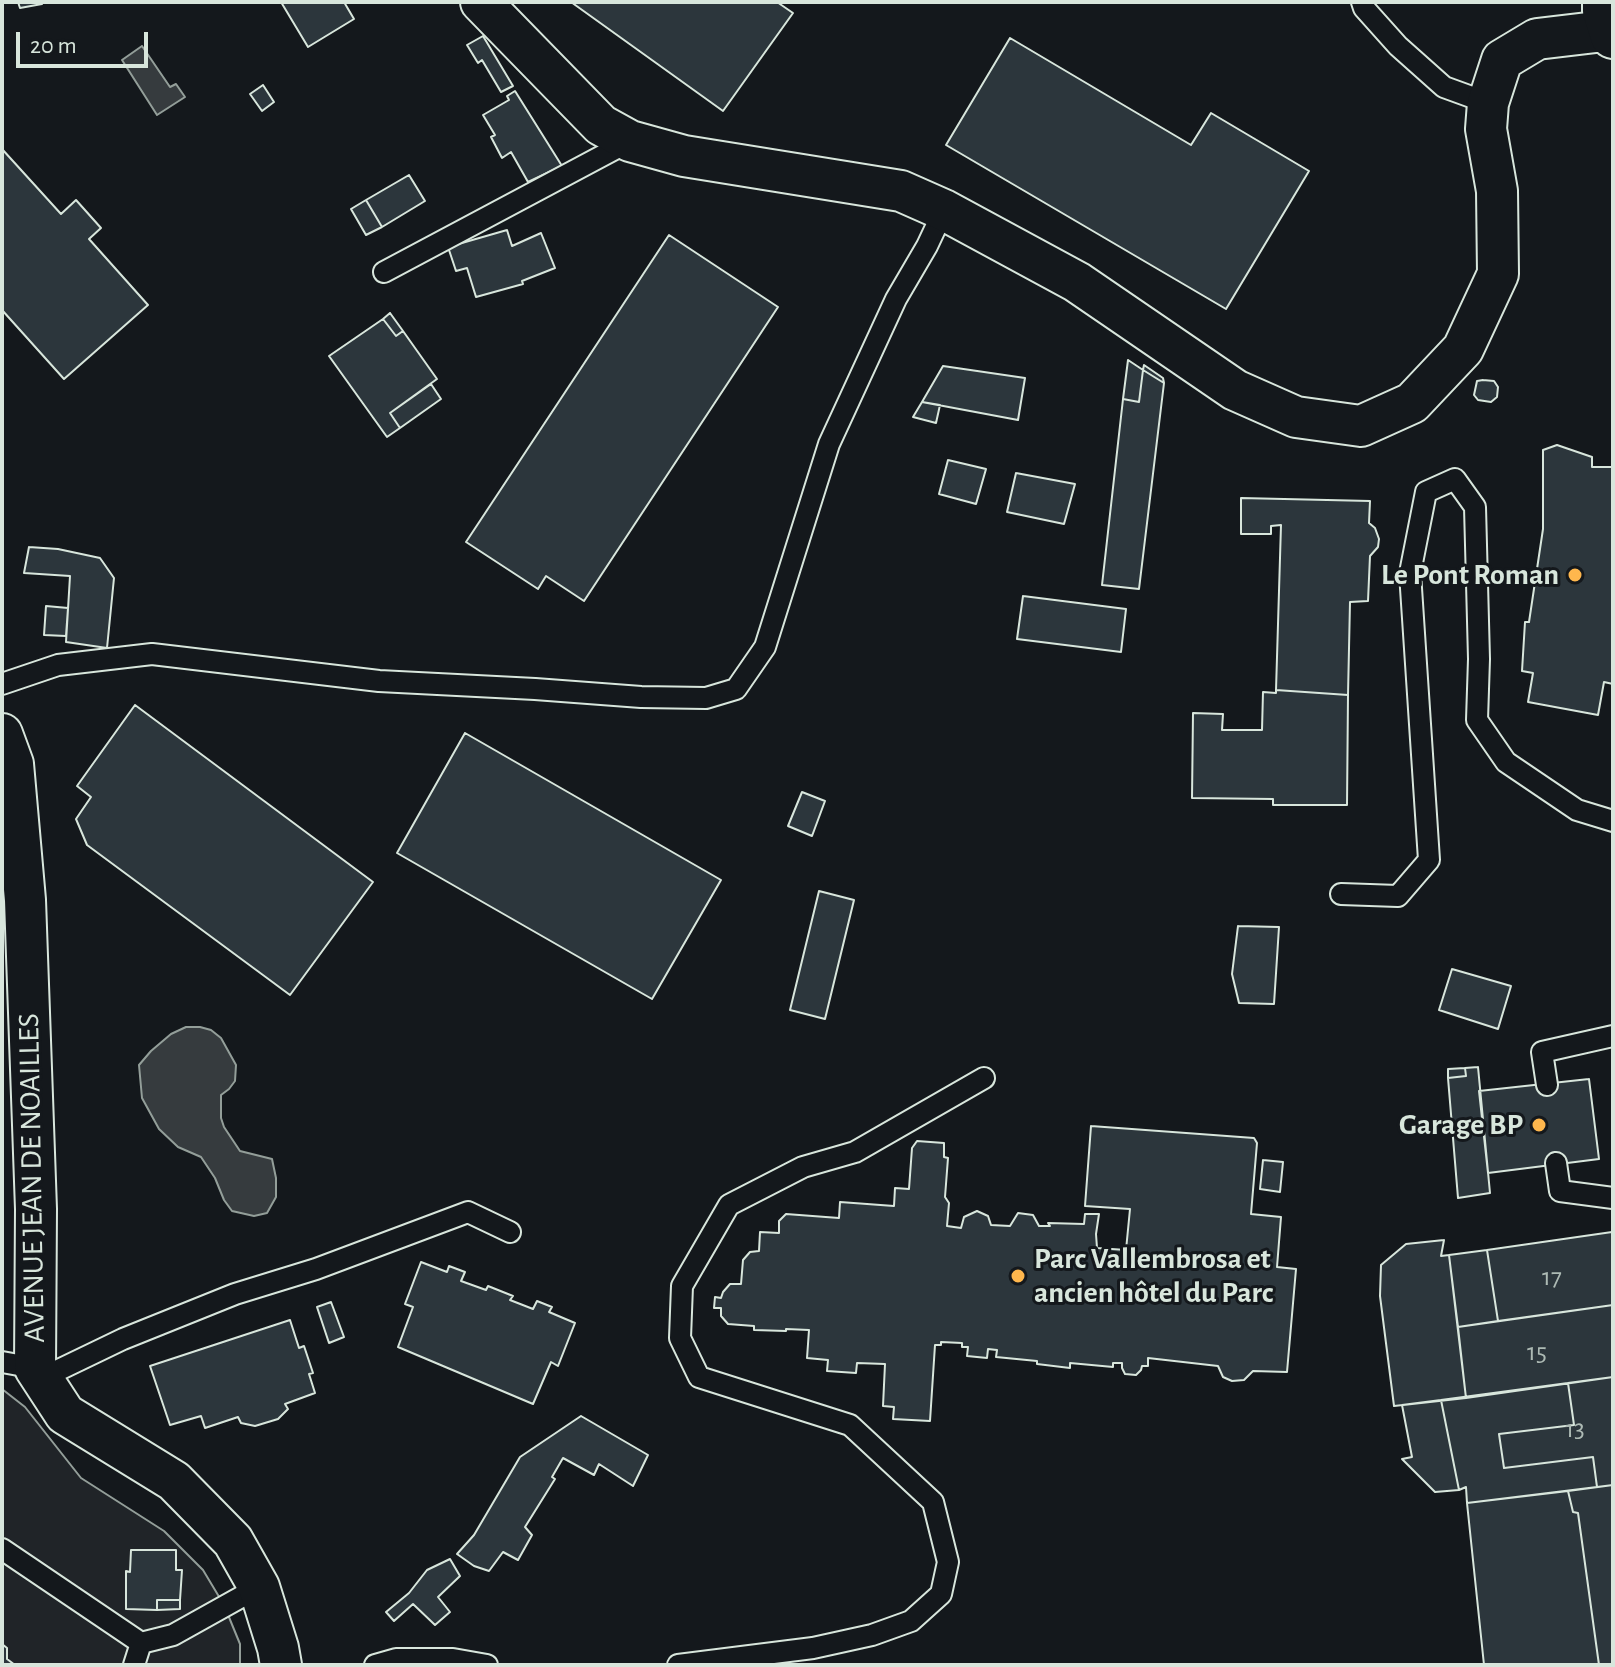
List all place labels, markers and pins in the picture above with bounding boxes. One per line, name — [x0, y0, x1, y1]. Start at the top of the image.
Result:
place label: Le Pont Roman — [1381, 557, 1559, 593]
marker: Le Pont Roman — [1566, 566, 1584, 584]
place label: Garage BP — [1399, 1107, 1523, 1143]
marker: Garage BP — [1530, 1116, 1548, 1134]
place label: Parc Vallembrosa et ancien hôtel du Parc — [1034, 1241, 1273, 1312]
marker: Parc Vallembrosa et ancien hôtel du Parc — [1009, 1267, 1027, 1285]

